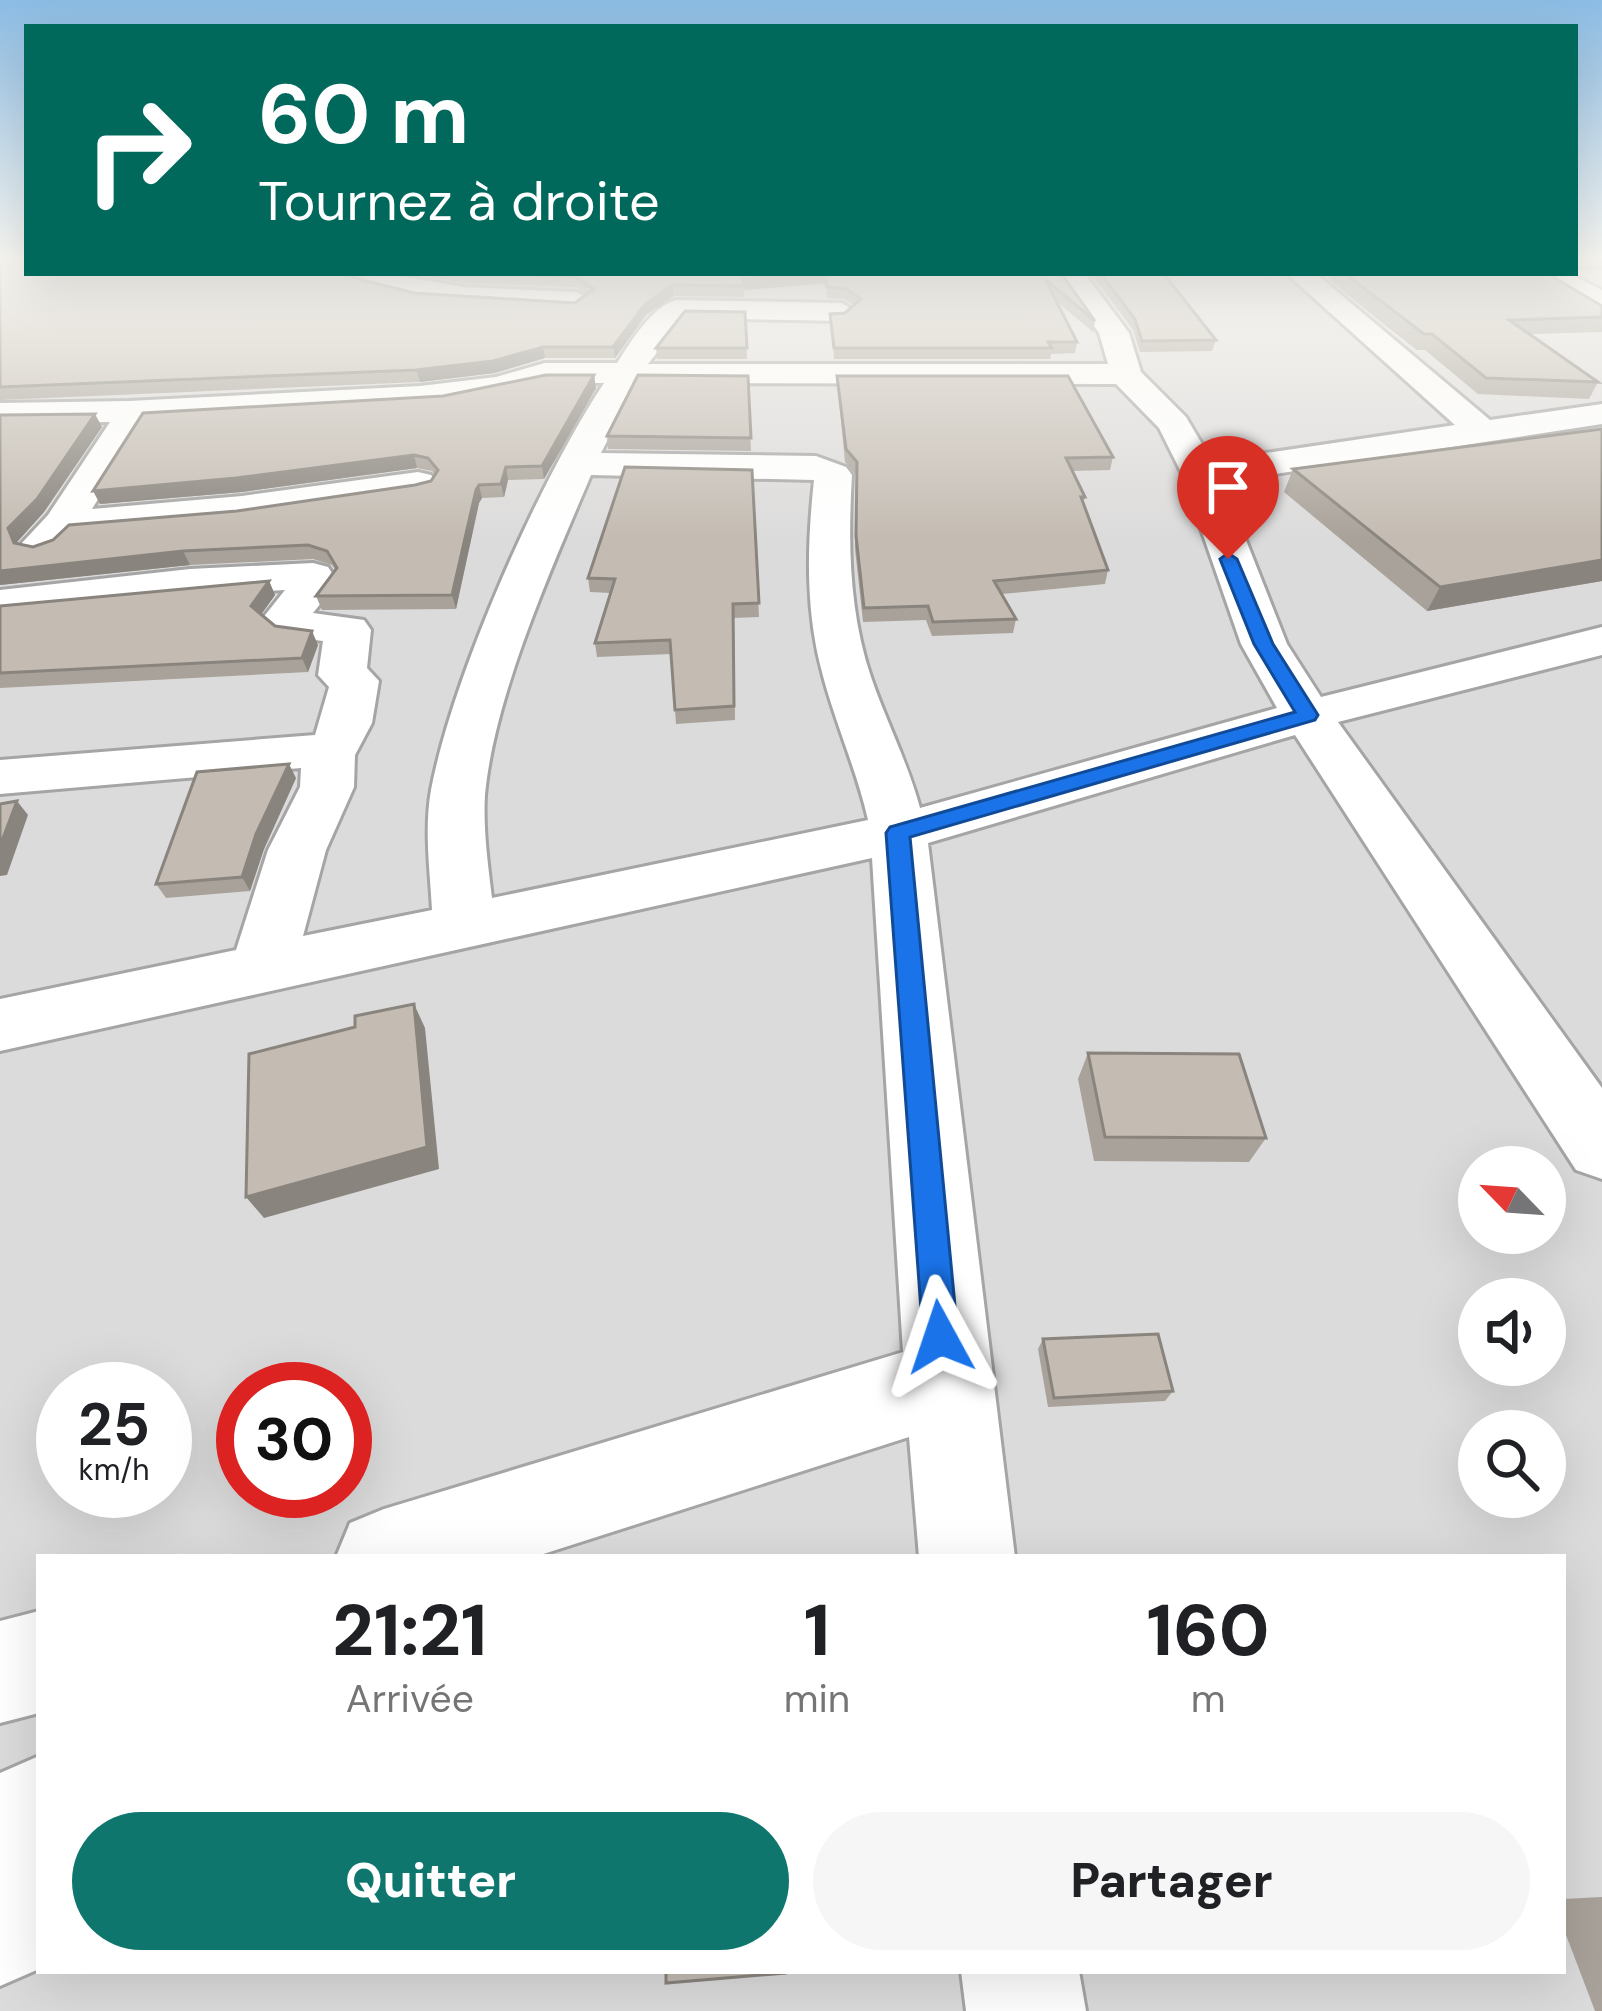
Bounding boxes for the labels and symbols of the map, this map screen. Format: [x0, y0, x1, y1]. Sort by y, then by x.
pin [1177, 436, 1279, 559]
north arrow [1458, 1146, 1566, 1254]
position arrow [877, 1274, 1003, 1400]
speed limit sign: 30 [216, 1362, 372, 1518]

